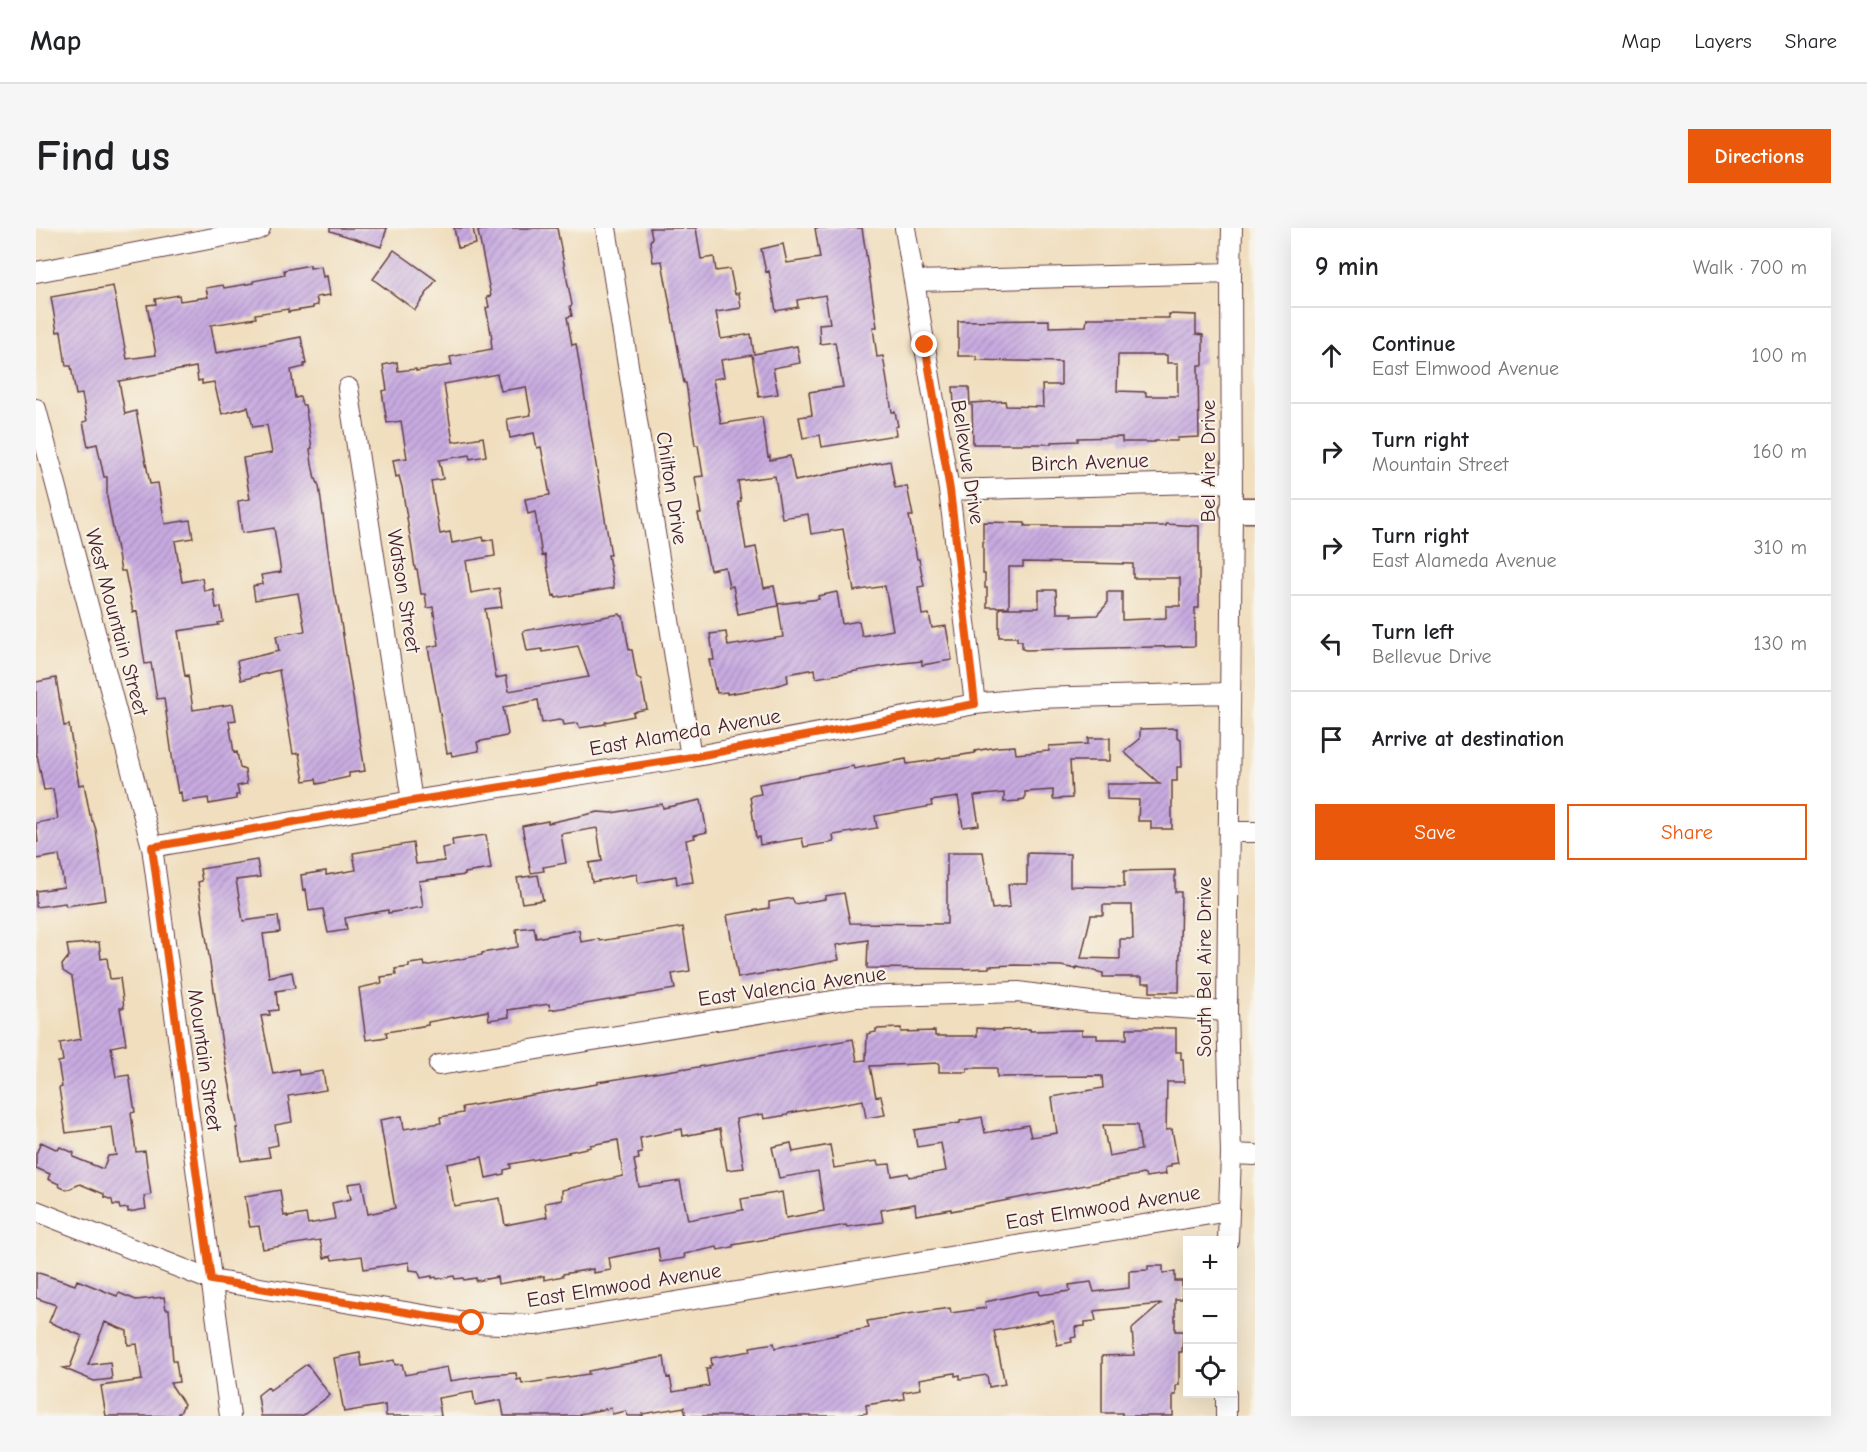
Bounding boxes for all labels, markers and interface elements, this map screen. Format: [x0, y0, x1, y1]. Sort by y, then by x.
text: Map [30, 25, 81, 57]
text: Map [1622, 29, 1661, 53]
text: Layers [1694, 29, 1752, 53]
text: Share [1785, 29, 1837, 53]
button: Directions [1688, 129, 1831, 183]
text: Find us [36, 132, 170, 181]
text: 9 min [1315, 252, 1379, 282]
text: Walk · 700 m [1693, 256, 1807, 279]
route end [911, 331, 937, 357]
text: Continue [1372, 331, 1455, 357]
icon: ahead [1315, 339, 1348, 372]
text: 100 m [1752, 344, 1807, 367]
text: East Elmwood Avenue [1372, 357, 1559, 380]
street label: Bellevue Drive [946, 398, 990, 526]
street label: Bel Aire Drive [1196, 400, 1220, 522]
text: Turn right [1372, 427, 1469, 453]
street label: Chilton Drive [651, 430, 693, 546]
icon: right [1315, 435, 1348, 468]
text: 160 m [1753, 440, 1807, 463]
street label: Birch Avenue [1031, 448, 1149, 476]
text: Mountain Street [1372, 453, 1508, 476]
text: Turn right [1372, 523, 1469, 549]
street label: West Mountain Street [81, 526, 154, 719]
street label: Watson Street [382, 528, 426, 655]
icon: right [1315, 531, 1348, 564]
text: 310 m [1754, 536, 1807, 559]
text: East Alameda Avenue [1372, 549, 1556, 572]
text: Turn left [1372, 619, 1454, 645]
icon: left [1315, 627, 1348, 660]
text: 130 m [1754, 632, 1807, 655]
text: Bellevue Drive [1372, 645, 1492, 668]
street label: East Alameda Avenue [588, 703, 782, 761]
icon: arrive [1315, 723, 1348, 756]
text: Arrive at destination [1372, 726, 1564, 752]
button: Save [1315, 804, 1555, 860]
button: Share [1567, 804, 1807, 860]
street label: South Bel Aire Drive [1192, 877, 1216, 1057]
street label: East Valencia Avenue [696, 961, 888, 1011]
street label: Mountain Street [183, 987, 227, 1134]
street label: East Elmwood Avenue [1004, 1180, 1202, 1234]
map controls [1183, 1236, 1237, 1398]
button: + [1183, 1236, 1237, 1290]
street label: East Elmwood Avenue [525, 1258, 723, 1312]
button: − [1183, 1290, 1237, 1344]
route start [458, 1309, 484, 1335]
button: locate [1183, 1344, 1237, 1398]

